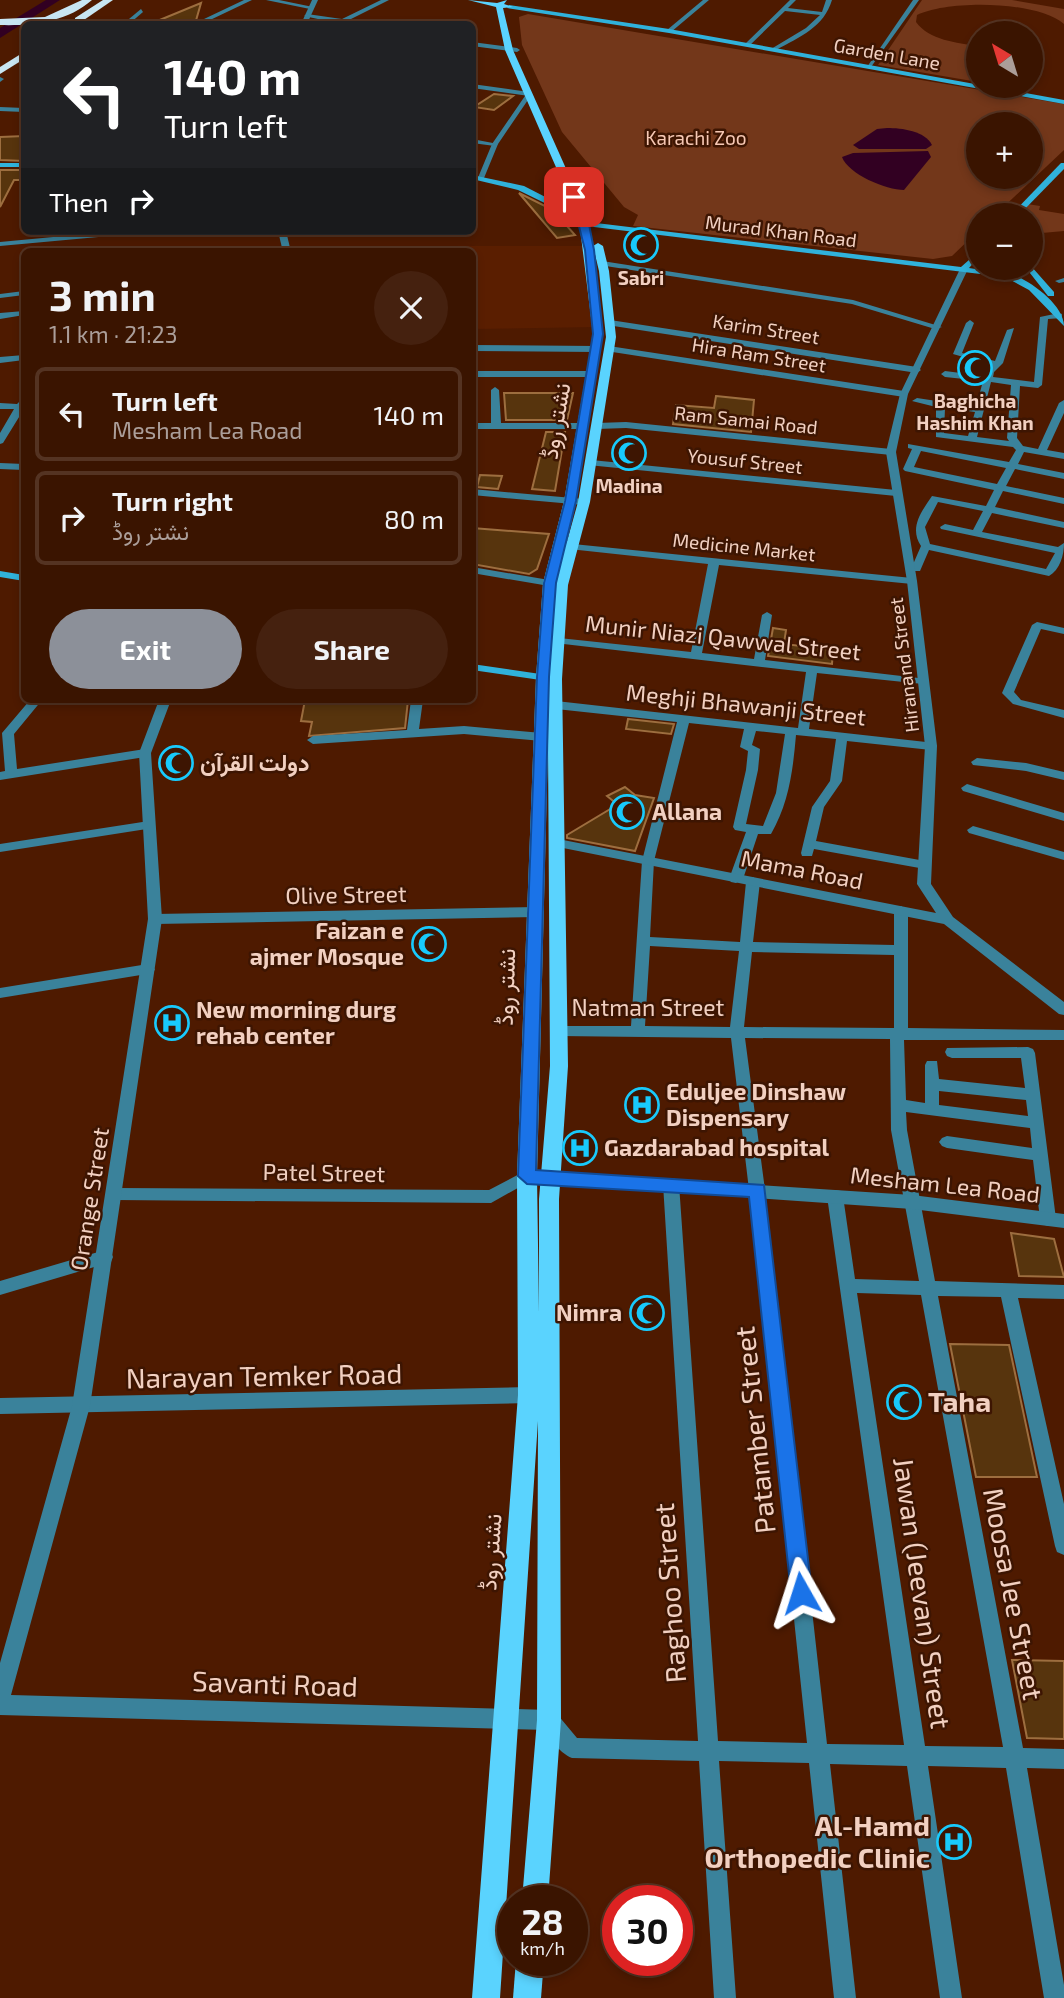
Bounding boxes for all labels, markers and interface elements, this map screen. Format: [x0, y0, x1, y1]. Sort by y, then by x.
north arrow [966, 21, 1043, 98]
map controls [966, 21, 1043, 280]
street label: Garden Lane [832, 33, 942, 74]
text: 140 m [164, 46, 301, 105]
icon: left [49, 49, 140, 140]
text: Turn left [164, 106, 288, 144]
button: + [966, 112, 1043, 189]
park label: Karachi Zoo [645, 126, 747, 149]
pin [544, 167, 604, 227]
icon: arrive [555, 178, 593, 216]
icon: right [122, 182, 160, 220]
text: Then [49, 186, 108, 217]
button: − [966, 203, 1043, 280]
street label: Murad Khan Road [704, 210, 858, 251]
mosque icon: Sabri [622, 226, 660, 264]
place label: Sabri [618, 266, 664, 289]
text: 3 min [49, 269, 156, 319]
button: close [374, 271, 448, 345]
street label: Karim Street [711, 309, 821, 348]
text: 1.1 km · 21:23 [49, 320, 177, 348]
street label: Hira Ram Street [690, 333, 828, 376]
mosque icon: Baghicha Hashim Khan [956, 349, 994, 387]
street label: نشتر روڈ [535, 380, 577, 462]
text: Turn left [112, 385, 218, 416]
place label: Baghicha Hashim Khan [916, 389, 1034, 434]
icon: left [53, 395, 91, 433]
text: 140 m [373, 399, 444, 430]
street label: Ram Samai Road [673, 401, 819, 438]
text: Mesham Lea Road [112, 416, 302, 444]
mosque icon: Madina [610, 434, 648, 472]
street label: Yousuf Street [686, 443, 804, 478]
place label: Madina [595, 474, 663, 497]
text: Turn right [112, 485, 233, 516]
icon: right [53, 499, 91, 537]
text: 80 m [384, 503, 444, 534]
text: نشتر روڈ [112, 517, 189, 545]
street label: Medicine Market [671, 528, 817, 565]
street label: Hiranand Street [884, 596, 923, 734]
button: Exit [49, 609, 242, 689]
button: Share [256, 609, 448, 689]
street label: Munir Niazi Qawwal Street [584, 609, 863, 665]
street label: Meghji Bhawanji Street [625, 677, 868, 731]
mosque icon: دولت القرآن [157, 744, 195, 782]
place label: دولت القرآن [200, 748, 309, 778]
mosque icon: Allana [608, 793, 646, 831]
place label: Allana [652, 797, 722, 825]
street label: Mama Road [739, 843, 866, 895]
street label: Olive Street [285, 879, 407, 909]
place label: Faizan e ajmer Mosque [250, 916, 404, 970]
mosque icon: Faizan e ajmer Mosque [410, 925, 448, 963]
street label: نشتر روڈ [490, 948, 522, 1026]
street label: Natman Street [572, 993, 725, 1021]
place label: New morning durg rehab center [196, 995, 397, 1049]
hospital icon: New morning durg rehab center [153, 1004, 191, 1042]
place label: Eduljee Dinshaw Dispensary [666, 1077, 847, 1131]
hospital icon: Eduljee Dinshaw Dispensary [623, 1086, 661, 1124]
street label: Orange Street [64, 1125, 114, 1273]
hospital icon: Gazdarabad hospital [561, 1129, 599, 1167]
place label: Gazdarabad hospital [604, 1133, 830, 1161]
street label: Patel Street [263, 1157, 386, 1187]
street label: Mesham Lea Road [849, 1160, 1041, 1208]
mosque icon: Nimra [628, 1294, 666, 1332]
place label: Nimra [556, 1298, 622, 1326]
street label: Patamber Street [726, 1325, 782, 1535]
street label: Narayan Temker Road [125, 1356, 403, 1394]
mosque icon: Taha [885, 1383, 923, 1421]
place label: Taha [928, 1384, 991, 1418]
street label: Jawan (Jeevan) Street [887, 1455, 959, 1731]
street label: Moosa Jee Street [977, 1485, 1051, 1703]
street label: Raghoo Street [646, 1502, 692, 1684]
street label: نشتر روڈ [473, 1513, 509, 1591]
position arrow [764, 1556, 838, 1630]
street label: Savanti Road [192, 1663, 358, 1703]
place label: Al-Hamd Orthopedic Clinic [704, 1808, 930, 1874]
hospital icon: Al-Hamd Orthopedic Clinic [935, 1823, 973, 1861]
speed limit sign: 30 [602, 1885, 693, 1976]
text: 28 [521, 1900, 564, 1942]
text: km/h [520, 1937, 565, 1959]

